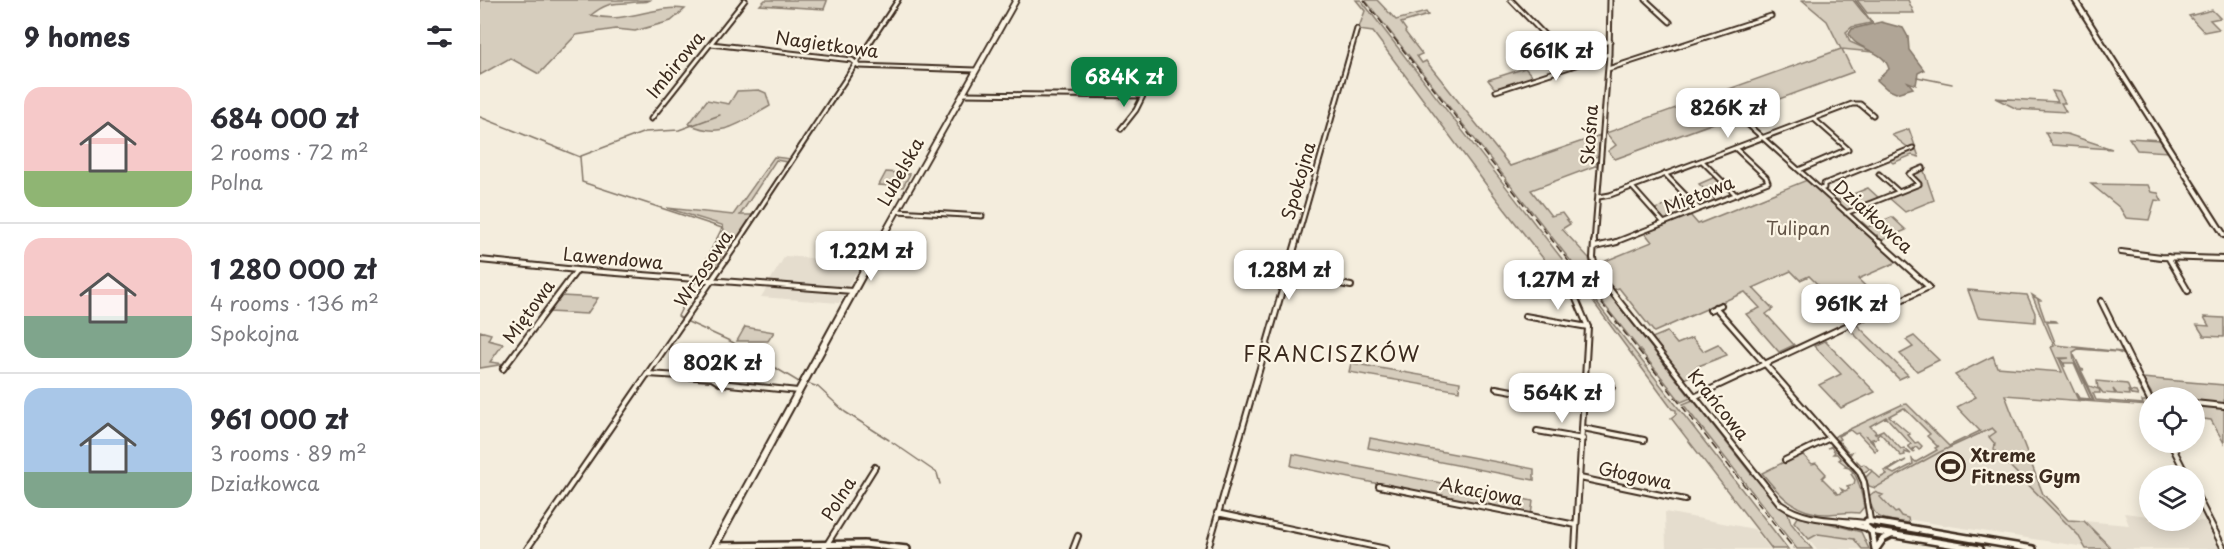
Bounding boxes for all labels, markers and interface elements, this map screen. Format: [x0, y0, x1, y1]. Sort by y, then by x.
text: 9 homes [24, 17, 130, 56]
icon: filters [423, 20, 456, 53]
street label: Nagietkowa [774, 23, 881, 64]
street label: Imbirowa [639, 24, 711, 103]
pin: 661K zł [1501, 31, 1611, 82]
text: 661K zł [1520, 35, 1592, 65]
pin: 684K zł [1069, 57, 1179, 108]
text: 684K zł [1085, 61, 1163, 91]
pin: 826K zł [1673, 88, 1783, 139]
text: 826K zł [1690, 92, 1766, 122]
text: 684 000 zł [210, 98, 358, 137]
street label: Skośna [1573, 103, 1604, 166]
icon: home [72, 111, 144, 183]
street label: Lubelska [870, 131, 930, 210]
text: 2 rooms · 72 m² [210, 137, 369, 167]
street label: Spokojna [1274, 138, 1322, 223]
text: Polna [210, 167, 263, 197]
street label: Miętowa [1659, 167, 1738, 219]
street label: Działkowca [1828, 173, 1920, 259]
park label: Tulipan [1766, 214, 1830, 241]
street label: Wrzosowa [667, 223, 739, 312]
pin: 1.22M zł [809, 231, 933, 282]
text: 1.22M zł [830, 235, 912, 265]
street label: Lawendowa [562, 240, 665, 275]
text: 1 280 000 zł [210, 249, 376, 288]
pin: 1.28M zł [1227, 250, 1351, 301]
text: 1.28M zł [1248, 254, 1330, 284]
pin: 1.27M zł [1496, 260, 1620, 311]
icon: home [72, 262, 144, 334]
text: 1.27M zł [1518, 264, 1598, 294]
street label: Miętowa [495, 273, 561, 349]
pin: 961K zł [1796, 284, 1906, 335]
text: 4 rooms · 136 m² [210, 288, 379, 318]
text: 961K zł [1815, 288, 1887, 318]
text: Spokojna [210, 318, 299, 348]
district label: FRANCISZKÓW [1243, 337, 1421, 369]
pin: 802K zł [667, 343, 777, 394]
text: 802K zł [683, 347, 761, 377]
street label: Krańcowa [1682, 363, 1757, 446]
pin: 564K zł [1507, 373, 1617, 424]
text: 564K zł [1523, 377, 1601, 407]
map controls [2139, 387, 2205, 531]
button: locate [2139, 387, 2205, 453]
text: 961 000 zł [210, 399, 347, 438]
icon: home [72, 412, 144, 484]
text: 3 rooms · 89 m² [210, 438, 367, 468]
place label: Xtreme Fitness Gym [1971, 441, 2081, 489]
sports icon: Xtreme Fitness Gym [1934, 450, 1966, 482]
street label: Głogowa [1596, 454, 1675, 496]
button: layers [2139, 465, 2205, 531]
text: Działkowca [210, 468, 319, 498]
street label: Akacjowa [1437, 469, 1526, 512]
street label: Polna [814, 470, 862, 525]

